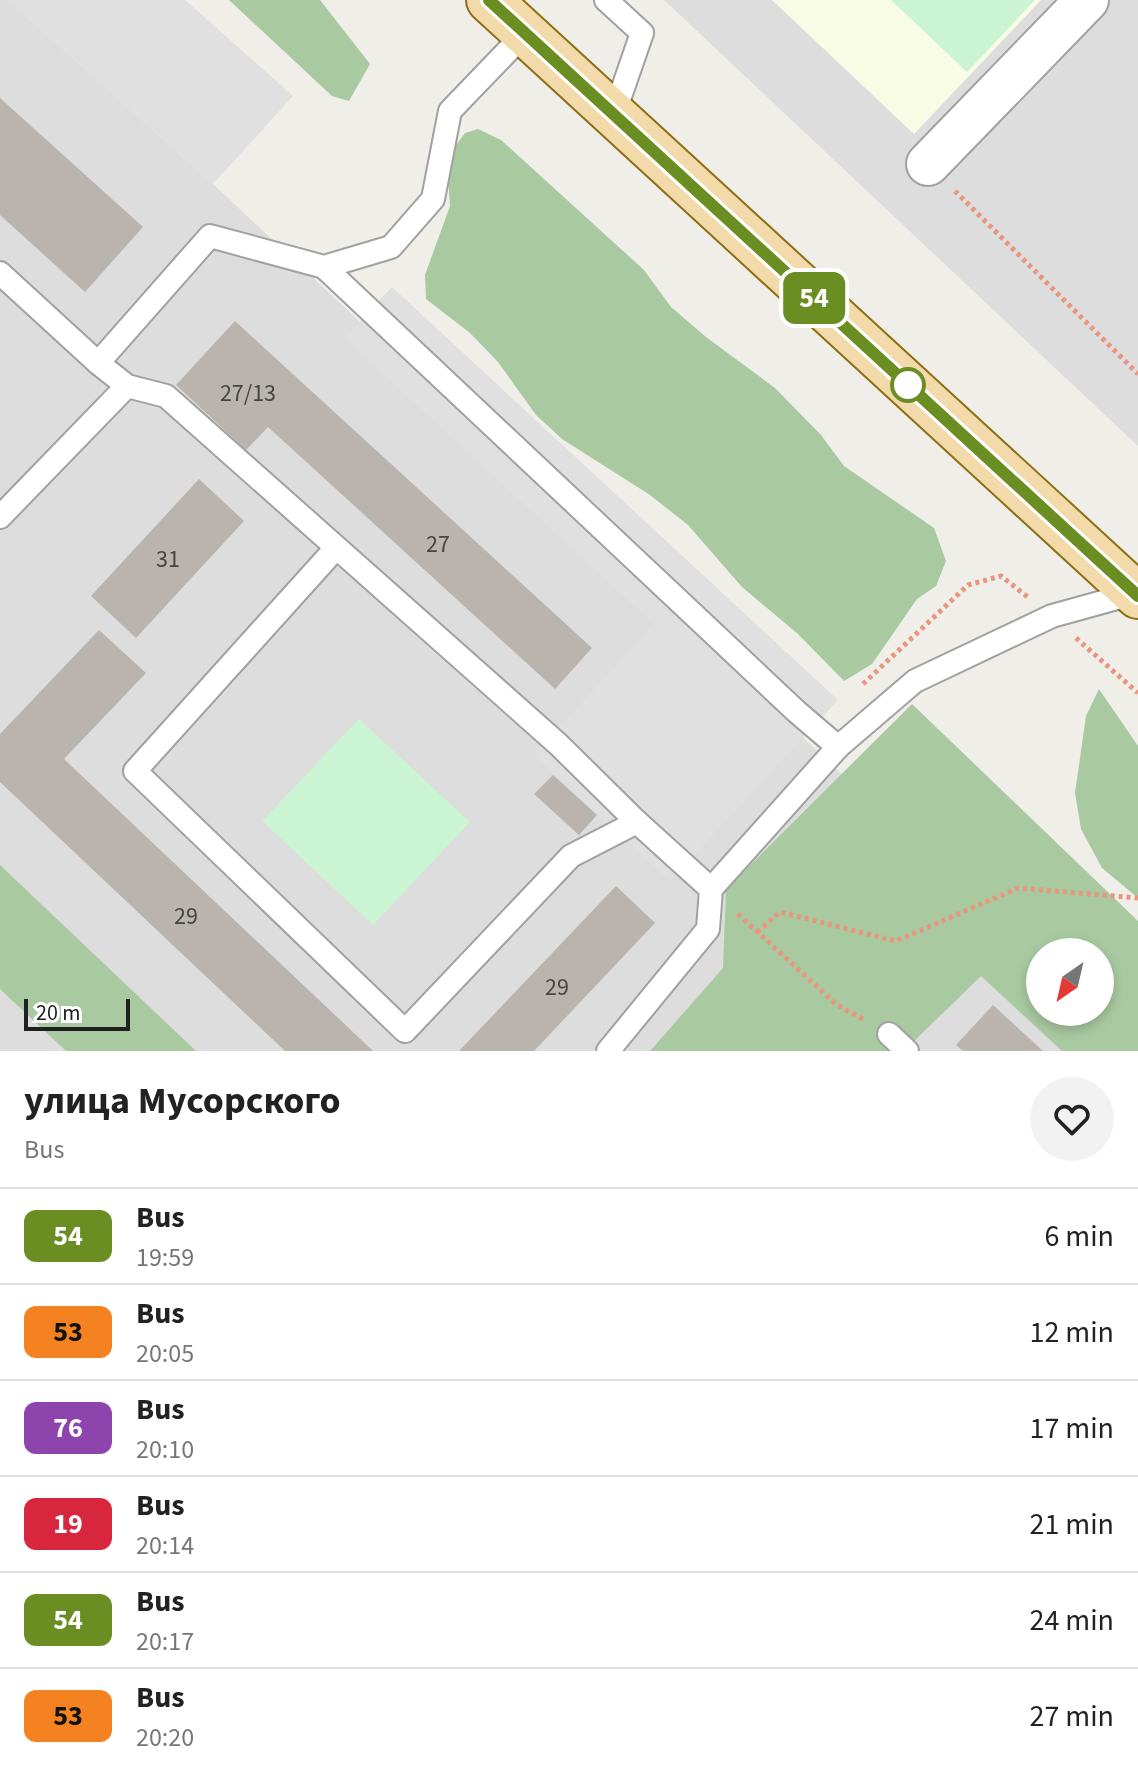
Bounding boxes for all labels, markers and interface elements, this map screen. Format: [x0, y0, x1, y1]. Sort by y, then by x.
line badge: 54 [778, 272, 850, 324]
text: 54 [799, 278, 829, 318]
unlabelled marker [891, 368, 925, 402]
house number: 27/13 [220, 376, 276, 411]
house number: 27 [426, 527, 450, 562]
house number: 31 [156, 542, 180, 577]
house number: 29 [174, 899, 198, 934]
north arrow [1026, 938, 1114, 1026]
map controls [1026, 938, 1114, 1026]
house number: 29 [545, 970, 569, 1005]
scale bar [24, 995, 130, 1031]
text: 20 m [36, 997, 81, 1029]
text: улица Мусорского [24, 1074, 341, 1128]
button: heart [1030, 1077, 1114, 1161]
text: Bus [24, 1131, 64, 1168]
text: Bus [136, 1196, 184, 1239]
text: 6 min [1044, 1215, 1114, 1258]
text: 54 [53, 1216, 83, 1256]
text: 19:59 [136, 1239, 194, 1276]
text: Bus [136, 1292, 184, 1335]
text: 12 min [1030, 1311, 1114, 1354]
text: 53 [53, 1312, 83, 1352]
text: 20:05 [136, 1335, 194, 1372]
text: Bus [136, 1388, 184, 1431]
text: 17 min [1030, 1407, 1114, 1450]
text: 76 [53, 1408, 83, 1448]
text: 20:10 [136, 1431, 194, 1468]
text: Bus [136, 1484, 184, 1527]
text: 21 min [1030, 1503, 1114, 1546]
text: 19 [53, 1504, 83, 1544]
text: 20:14 [136, 1527, 194, 1564]
text: Bus [136, 1580, 184, 1623]
text: 24 min [1030, 1599, 1114, 1642]
text: 54 [53, 1600, 83, 1640]
text: 20:17 [136, 1623, 194, 1660]
text: Bus [136, 1676, 184, 1719]
text: 27 min [1030, 1695, 1114, 1738]
text: 53 [53, 1696, 83, 1736]
text: 20:20 [136, 1719, 194, 1756]

